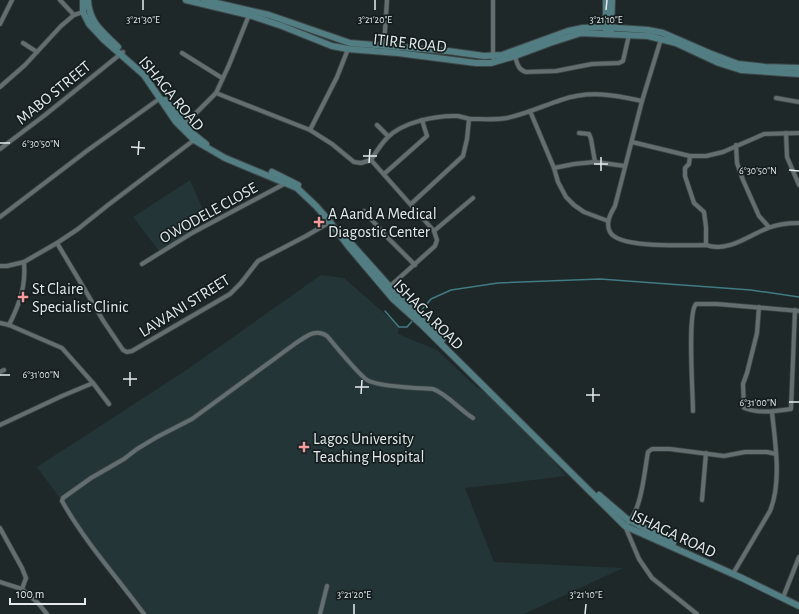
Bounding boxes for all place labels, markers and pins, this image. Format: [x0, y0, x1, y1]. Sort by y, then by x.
place label: A Aand A Medical Diagostic Center [328, 206, 437, 240]
marker: A Aand A Medical Diagostic Center [313, 216, 325, 228]
place label: St Claire Specialist Clinic [32, 281, 128, 315]
marker: St Claire Specialist Clinic [17, 291, 29, 303]
place label: Lagos University Teaching Hospital [313, 431, 424, 465]
marker: Lagos University Teaching Hospital [298, 441, 310, 453]

